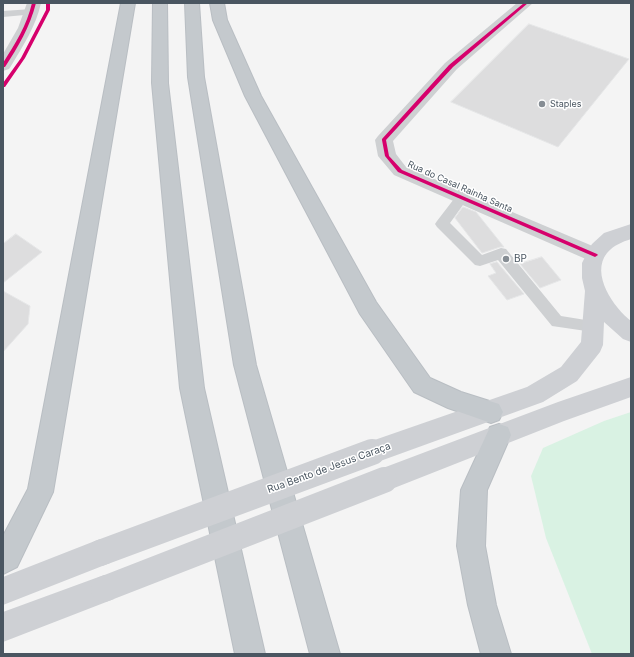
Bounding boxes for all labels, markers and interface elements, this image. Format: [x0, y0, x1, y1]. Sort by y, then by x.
marker: Staples [537, 99, 547, 109]
place label: Staples [550, 99, 582, 109]
street label: Rua do Casal Rainha Santa [406, 159, 514, 215]
place label: BP [514, 253, 527, 265]
marker: BP [501, 254, 511, 264]
street label: Rua Bento de Jesus Caraça [266, 440, 392, 496]

